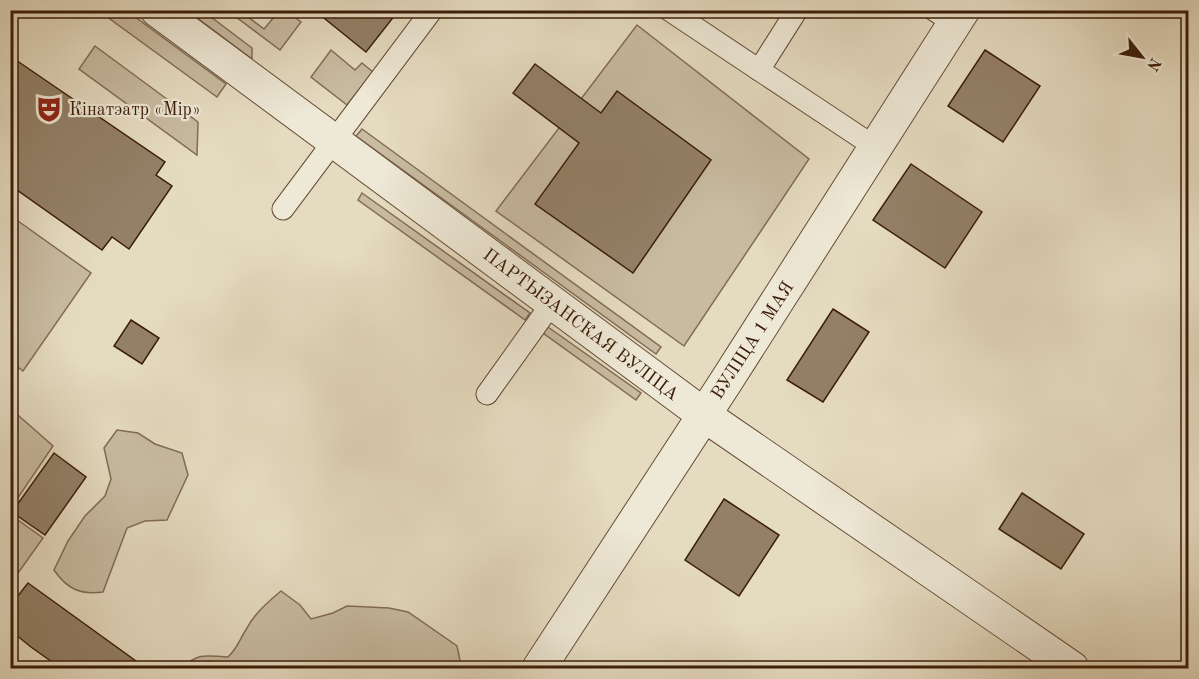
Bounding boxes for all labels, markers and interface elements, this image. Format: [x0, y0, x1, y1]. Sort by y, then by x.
north arrow [1112, 27, 1172, 87]
text: N [1143, 54, 1163, 74]
theatre icon: Кінатэатр «Мір» [34, 94, 64, 124]
place label: Кінатэатр «Мір» [69, 101, 201, 119]
street label: ПАРТЫЗАНСКАЯ ВУЛІЦА [479, 245, 682, 404]
street label: ВУЛІЦА 1 МАЯ [708, 279, 797, 403]

